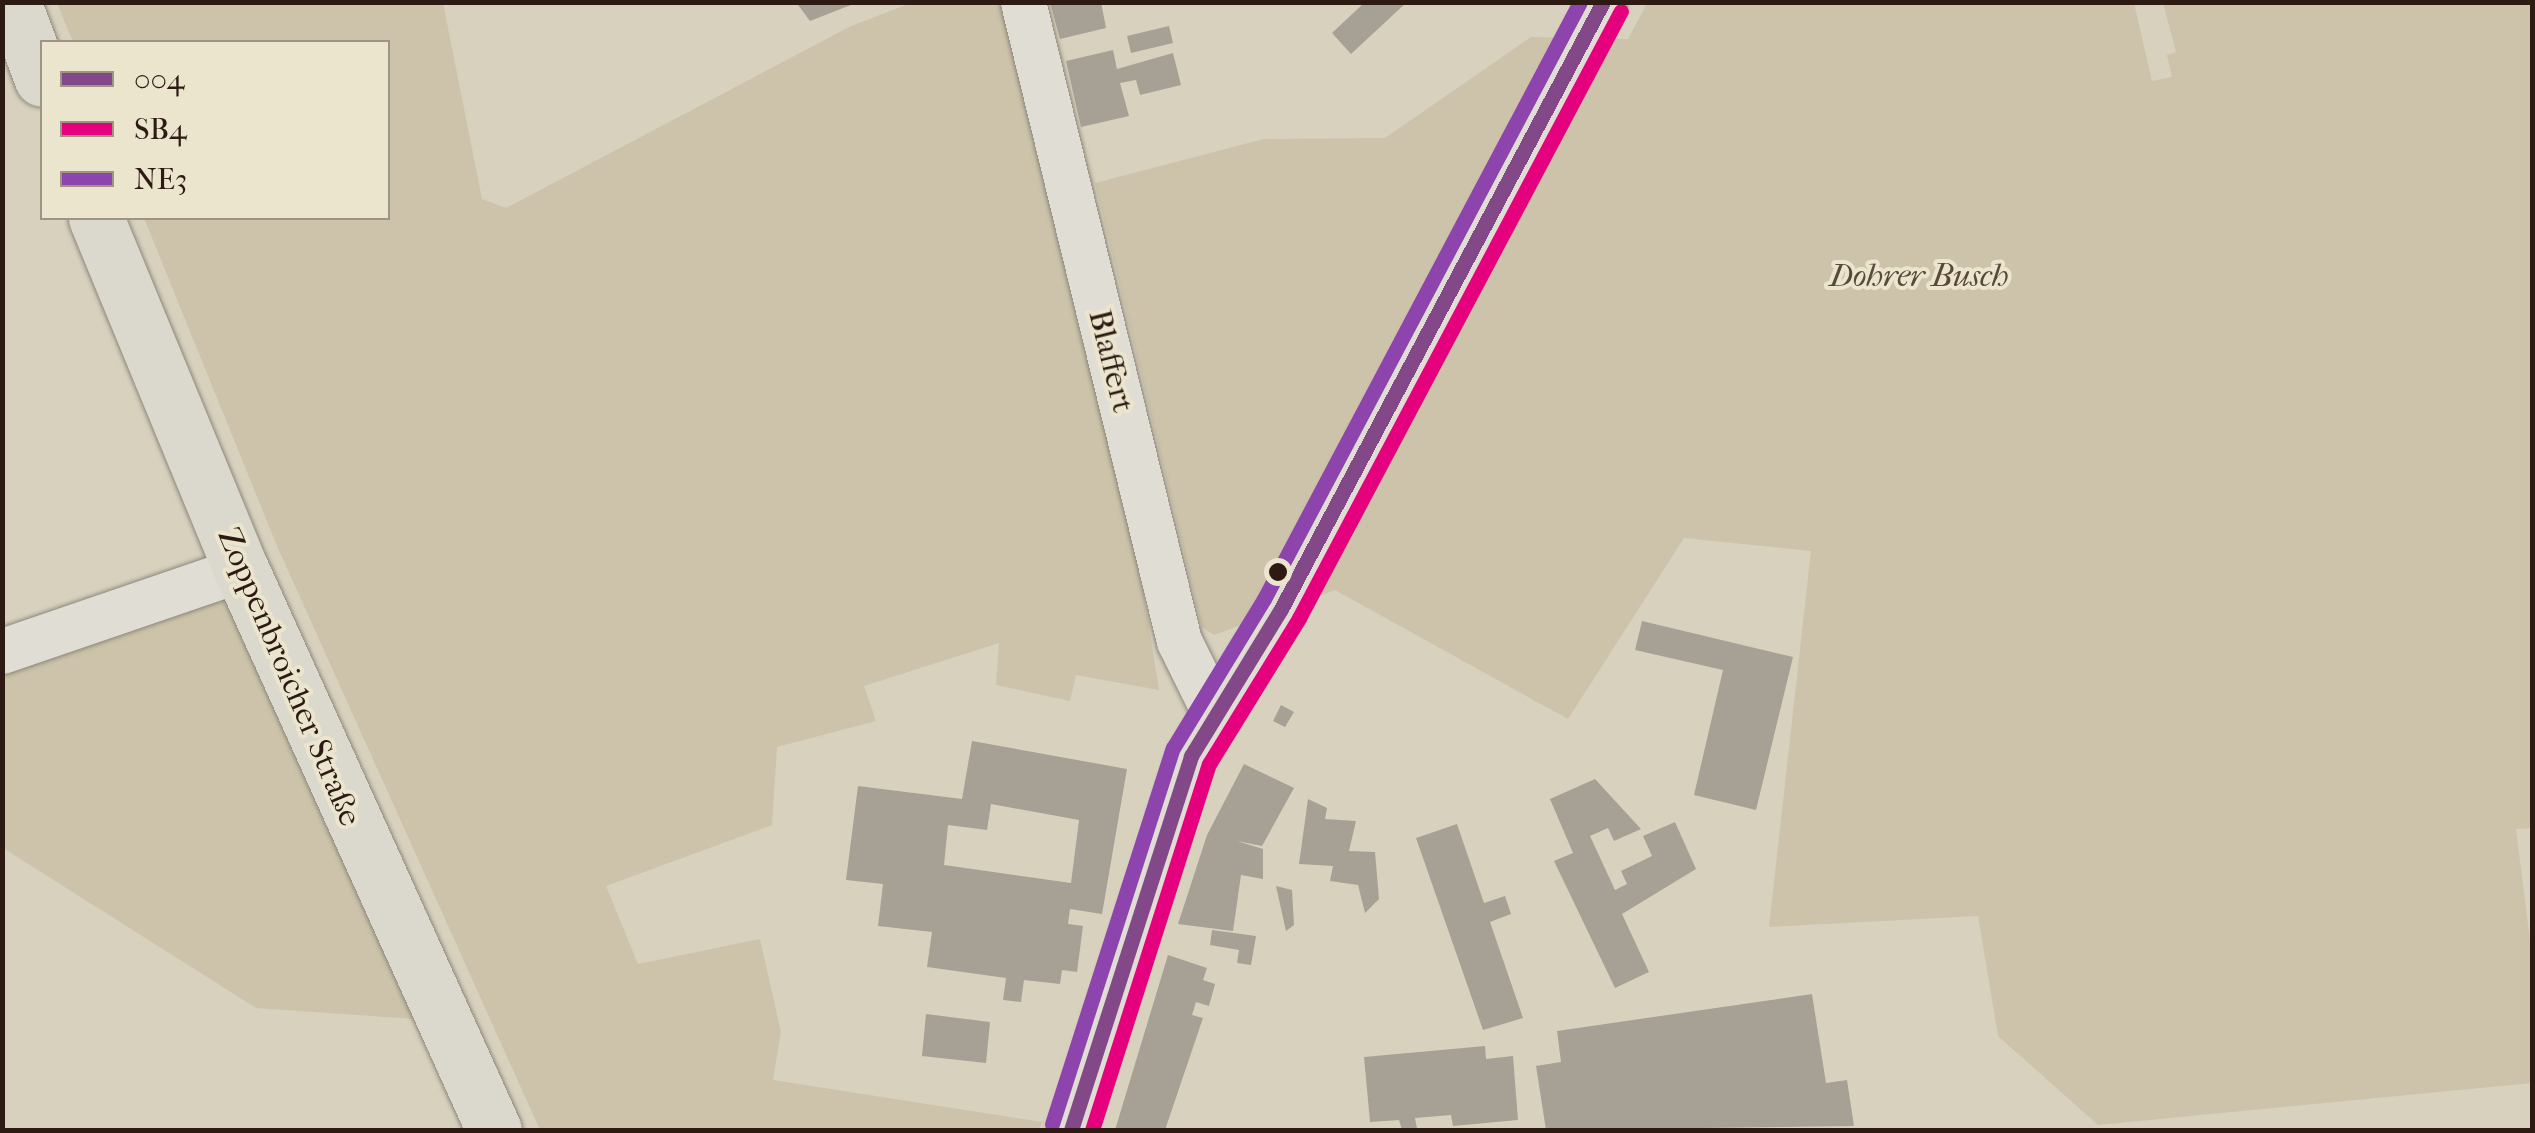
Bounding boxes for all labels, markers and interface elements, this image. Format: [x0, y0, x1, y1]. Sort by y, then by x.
legend [40, 40, 390, 220]
text: 004 [134, 62, 185, 97]
text: SB4 [134, 112, 187, 147]
text: NE3 [134, 162, 187, 197]
park label: Dohrer Busch [1829, 257, 2009, 295]
street label: Blaffert [1080, 306, 1142, 416]
street label: Zoppenbroicher Straße [209, 522, 369, 832]
unlabelled marker [1268, 562, 1288, 582]

